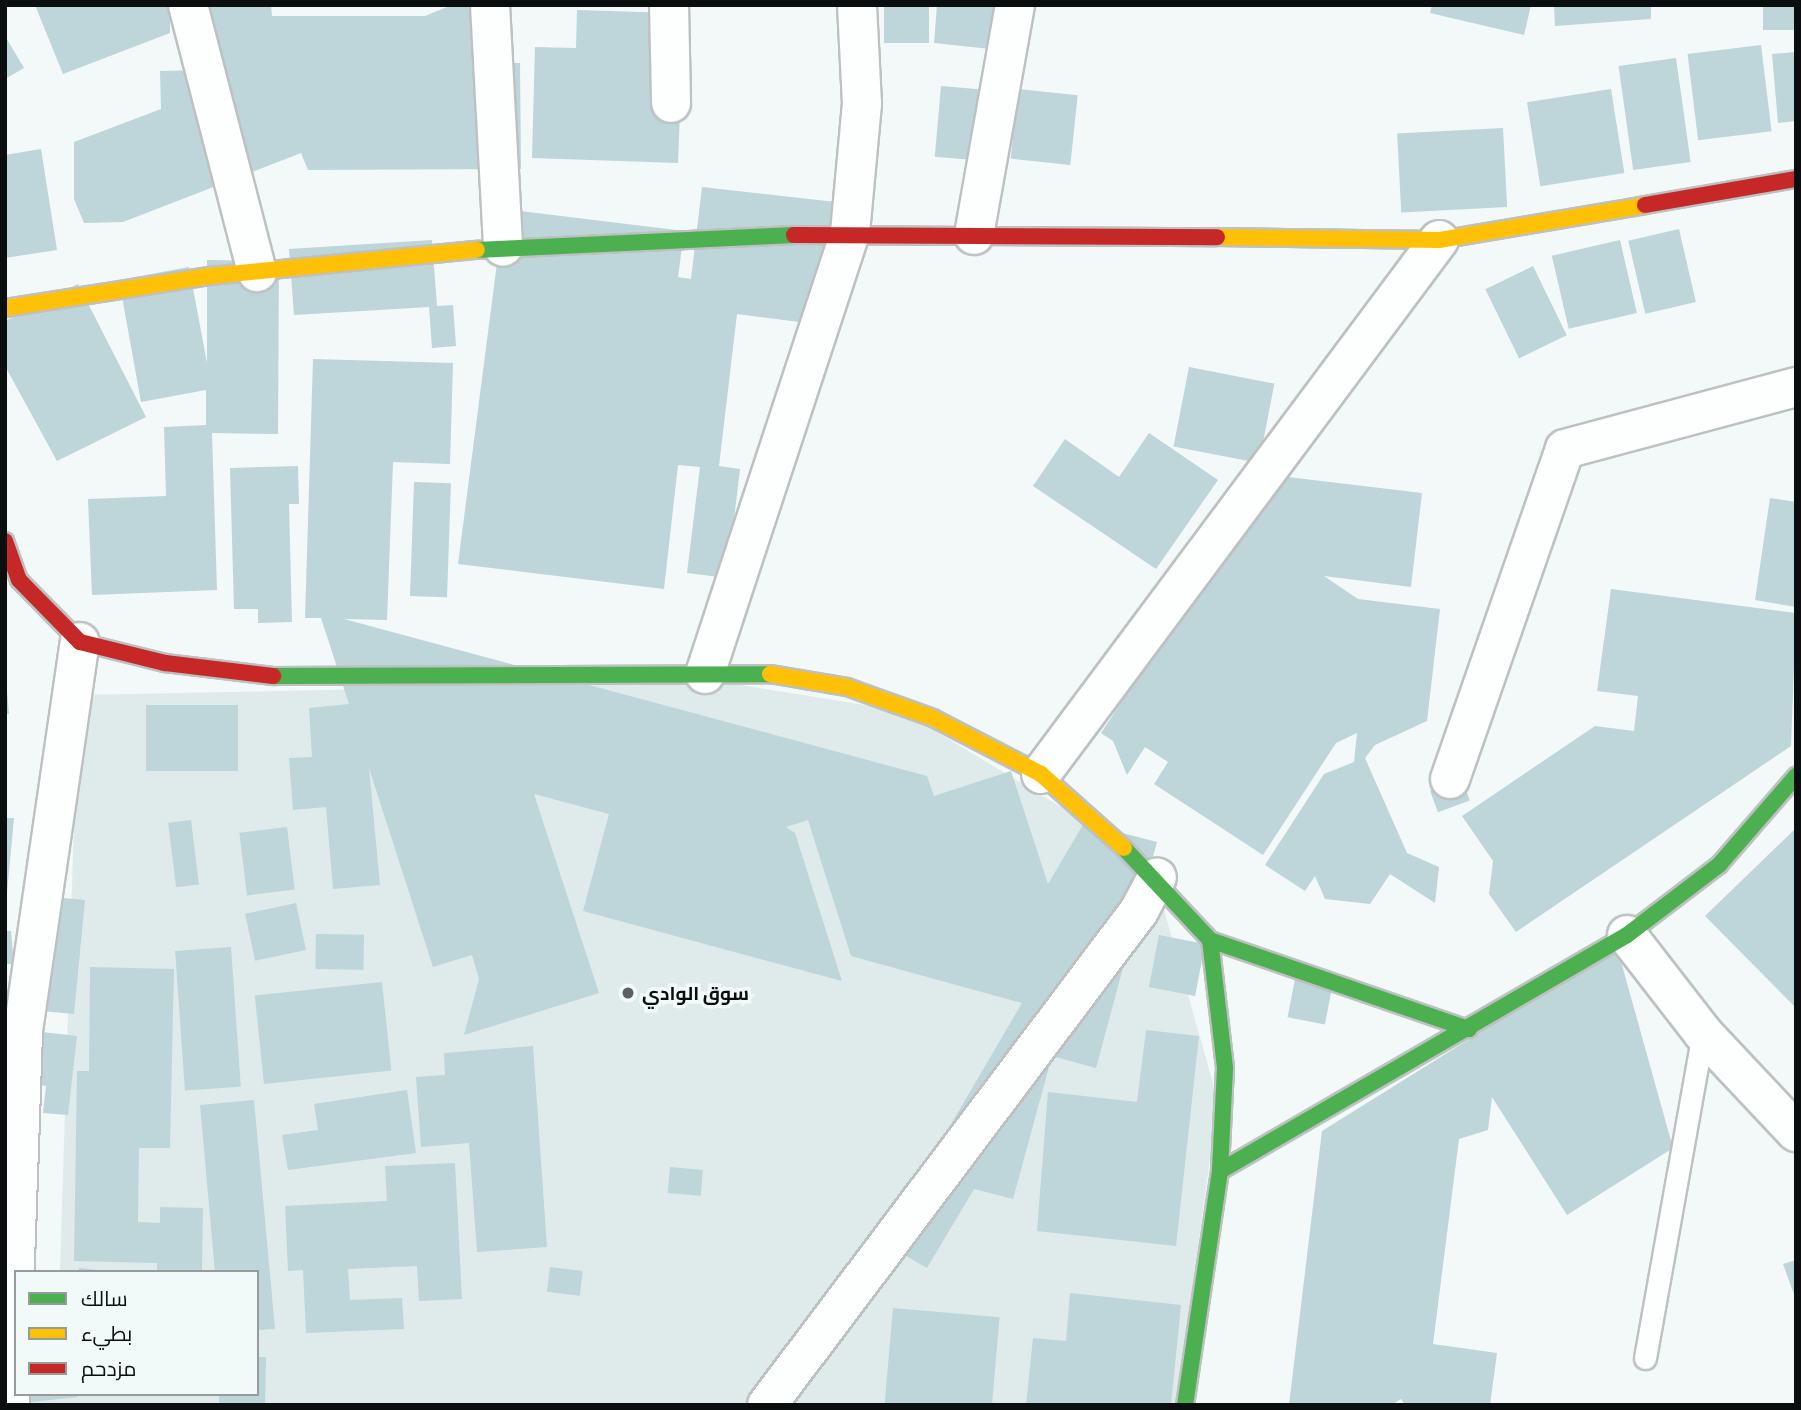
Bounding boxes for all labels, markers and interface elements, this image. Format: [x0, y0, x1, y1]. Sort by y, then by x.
place label: سوق الوادي [642, 982, 749, 1004]
marker: سوق الوادي [620, 985, 636, 1001]
legend [14, 1270, 259, 1396]
text: سالك [81, 1285, 128, 1310]
text: بطيء [81, 1320, 132, 1345]
text: مزدحم [81, 1355, 136, 1380]

